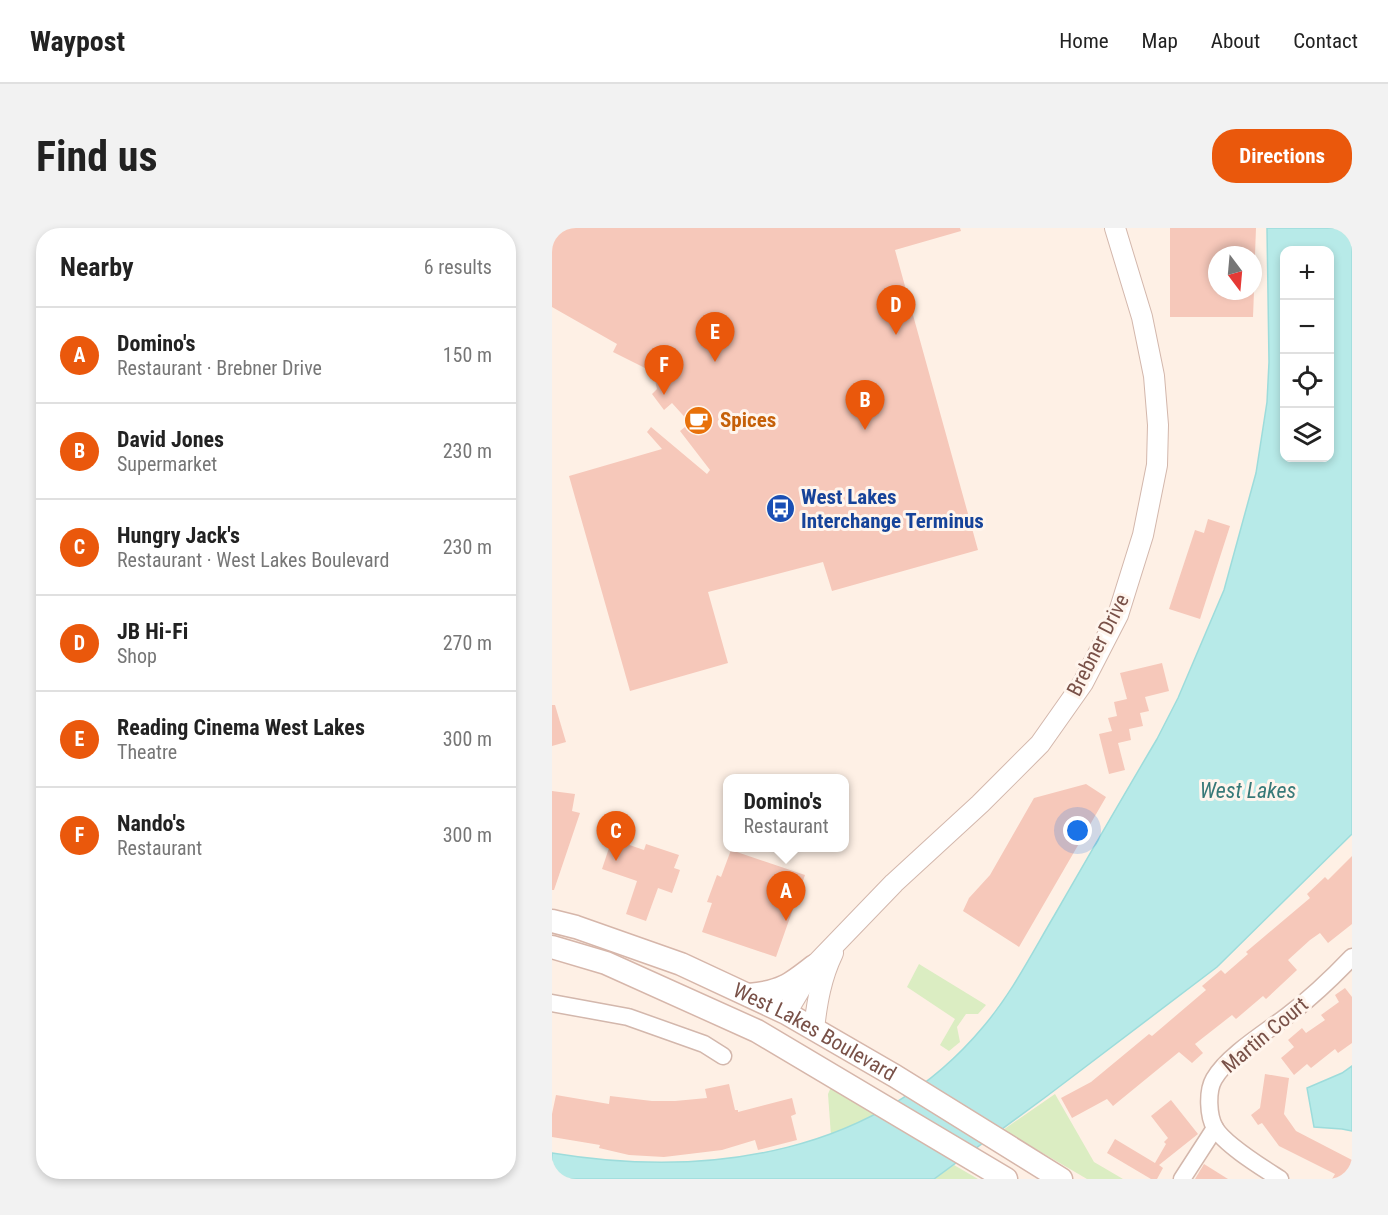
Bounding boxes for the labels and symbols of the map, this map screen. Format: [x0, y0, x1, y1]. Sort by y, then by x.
north arrow [1208, 246, 1262, 300]
pin: D [876, 285, 916, 335]
pin: E [696, 312, 734, 362]
pin: F [644, 346, 684, 395]
pin: B [846, 380, 884, 430]
cafe icon: Spices [683, 404, 715, 436]
place label: Spices [720, 408, 776, 432]
place label: West Lakes Interchange Terminus [801, 485, 984, 533]
bus stop icon: West Lakes Interchange Terminus [764, 493, 796, 525]
street label: Brebner Drive [1062, 590, 1134, 700]
water label: West Lakes [1200, 778, 1296, 803]
pin: C [596, 812, 636, 861]
your location [1063, 816, 1092, 845]
pin: A [766, 872, 806, 921]
street label: West Lakes Boulevard [729, 978, 900, 1086]
street label: Martin Court [1217, 992, 1313, 1078]

